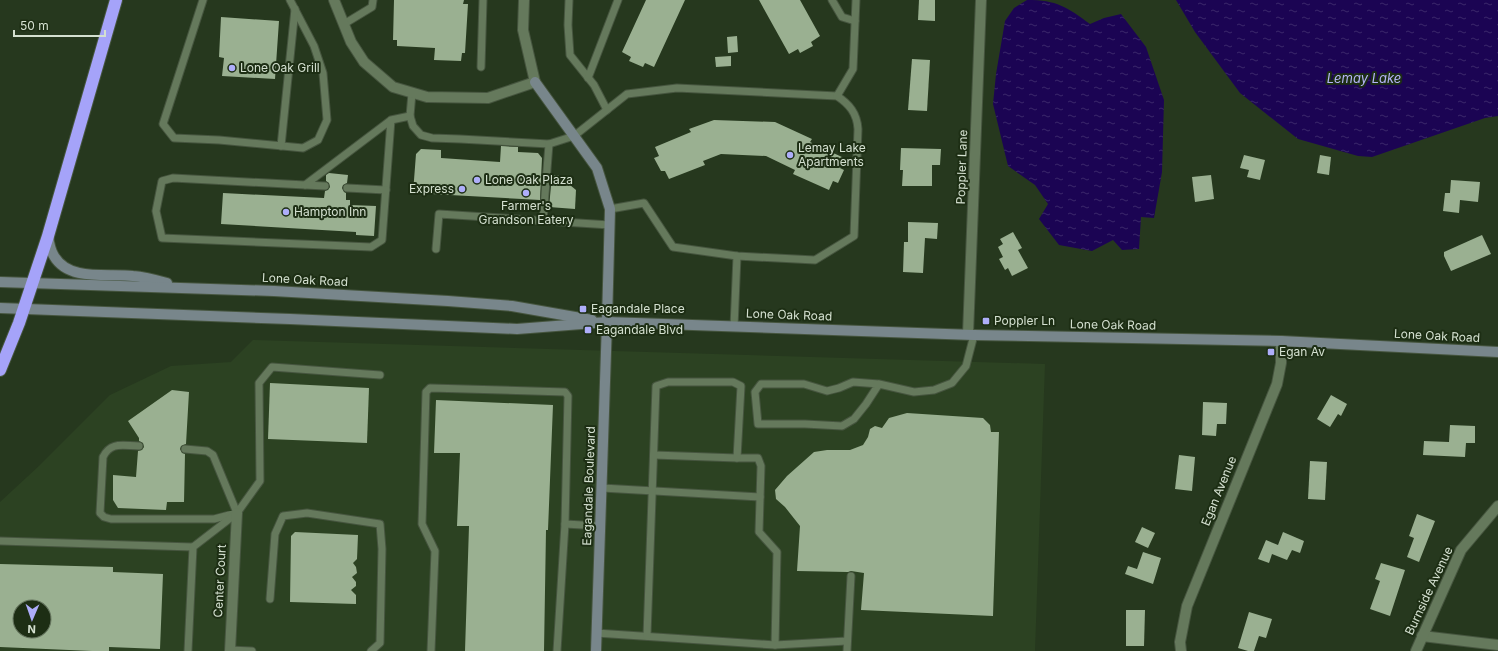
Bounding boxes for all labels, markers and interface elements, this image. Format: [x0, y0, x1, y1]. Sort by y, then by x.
scale bar [14, 12, 105, 38]
text: 50 m [20, 18, 49, 33]
place label: Lone Oak Grill [240, 60, 320, 75]
marker: Lone Oak Grill [227, 63, 237, 73]
water label: Lemay Lake [1327, 70, 1401, 86]
street label: Poppler Lane [953, 129, 970, 205]
place label: Lemay Lake Apartments [798, 140, 866, 169]
marker: Lemay Lake Apartments [785, 150, 795, 160]
place label: Lone Oak Plaza [485, 172, 573, 187]
marker: Lone Oak Plaza [472, 175, 482, 185]
place label: Express [409, 181, 454, 196]
marker: Express [457, 184, 467, 194]
marker: Farmer's Grandson Eatery [521, 188, 531, 198]
place label: Farmer's Grandson Eatery [479, 198, 574, 227]
place label: Hampton Inn [294, 204, 366, 219]
marker: Hampton Inn [281, 207, 291, 217]
street label: Lone Oak Road [262, 270, 348, 289]
place label: Eagandale Place [591, 301, 685, 316]
marker: Eagandale Place [578, 304, 588, 314]
street label: Lone Oak Road [746, 305, 832, 324]
place label: Poppler Ln [994, 313, 1055, 328]
marker: Poppler Ln [981, 316, 991, 326]
street label: Lone Oak Road [1070, 316, 1156, 333]
place label: Eagandale Blvd [596, 322, 683, 337]
marker: Eagandale Blvd [583, 325, 593, 335]
street label: Lone Oak Road [1394, 326, 1480, 345]
place label: Egan Av [1279, 344, 1325, 359]
marker: Egan Av [1266, 347, 1276, 357]
street label: Eagandale Boulevard [579, 426, 598, 546]
street label: Egan Avenue [1198, 454, 1239, 528]
street label: Center Court [210, 544, 229, 618]
street label: Burnside Avenue [1401, 544, 1456, 637]
north arrow [12, 599, 52, 639]
text: N [27, 622, 36, 636]

